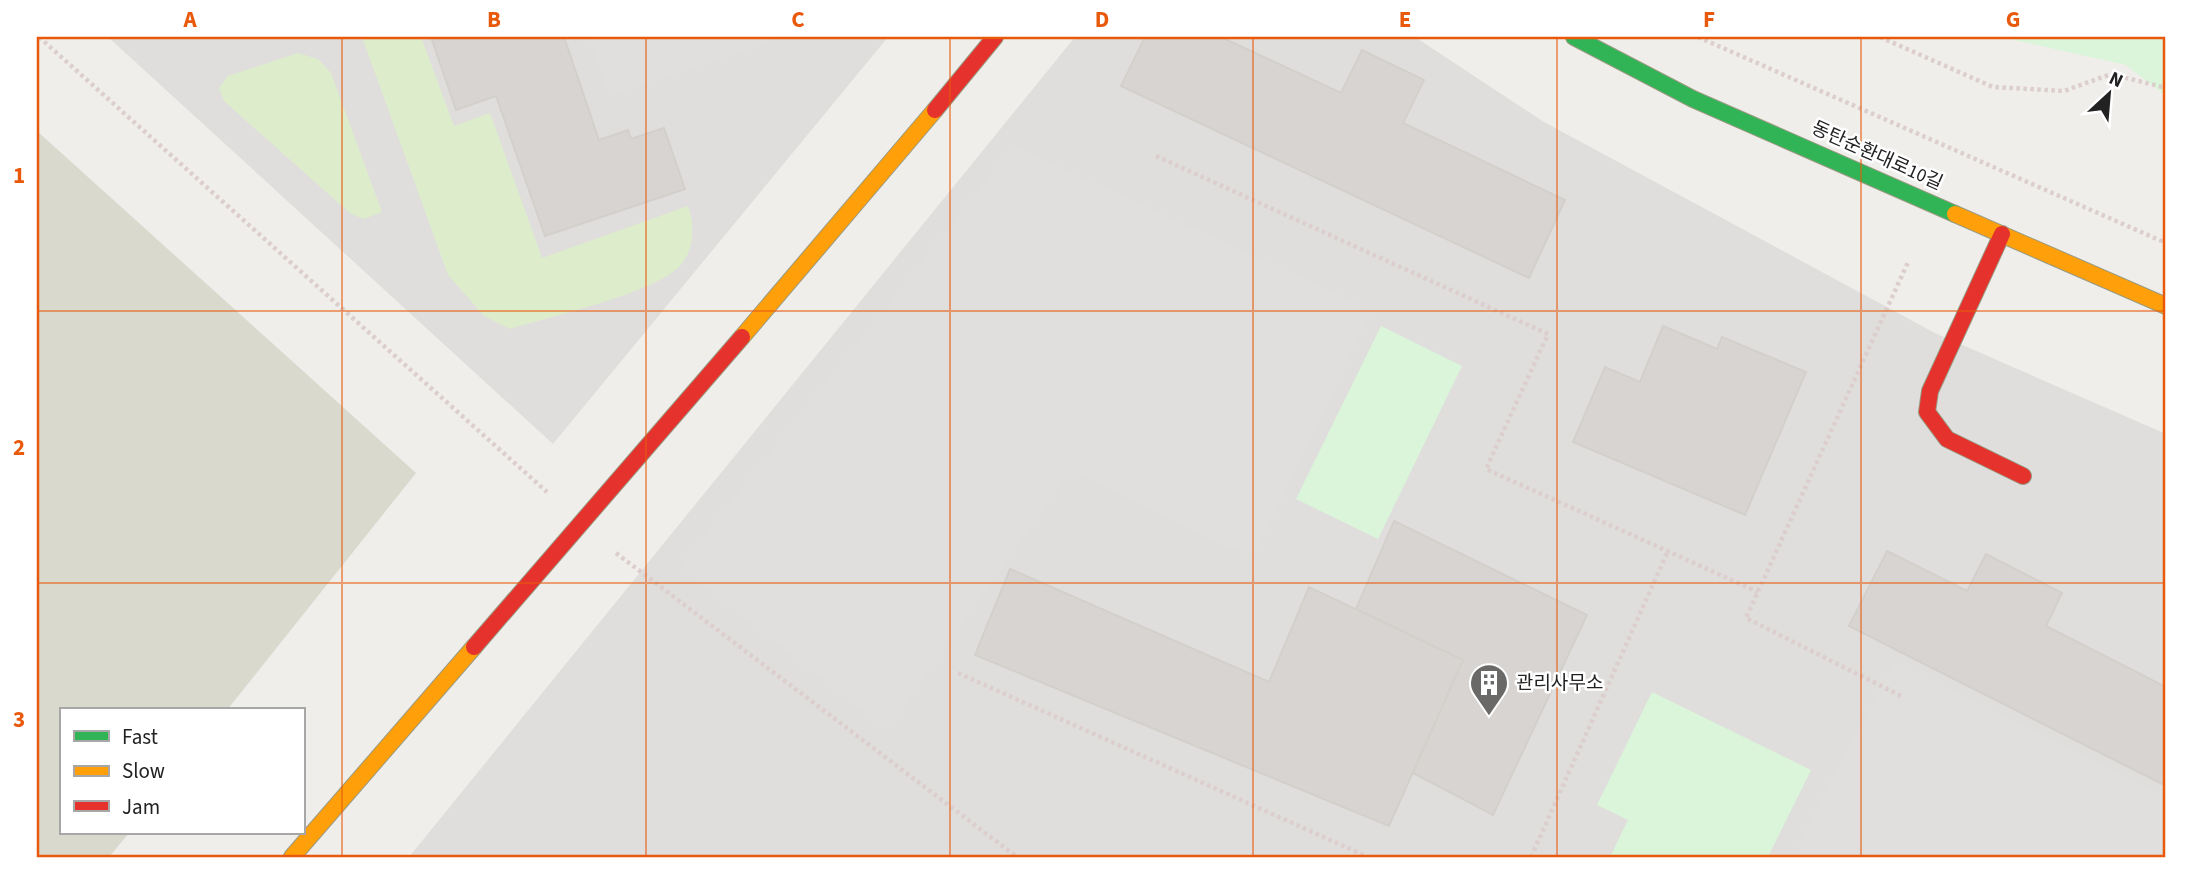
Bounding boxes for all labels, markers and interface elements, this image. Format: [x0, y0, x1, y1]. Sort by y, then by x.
text: A [182, 3, 197, 36]
text: B [487, 3, 501, 36]
text: C [791, 3, 805, 36]
text: D [1095, 3, 1109, 36]
text: E [1399, 3, 1411, 36]
text: F [1703, 3, 1715, 36]
text: G [2006, 3, 2020, 36]
north arrow [2074, 60, 2144, 130]
text: N [2104, 65, 2127, 95]
street label: 동탄순환대로10길 [1807, 115, 1947, 197]
text: 1 [13, 159, 25, 192]
text: 2 [13, 431, 25, 464]
building icon: 관리사무소 [1468, 662, 1510, 717]
place label: 관리사무소 [1516, 670, 1603, 697]
text: 3 [13, 703, 25, 736]
legend [60, 708, 304, 834]
text: Fast [122, 722, 158, 752]
text: Slow [122, 756, 165, 786]
text: Jam [122, 792, 160, 822]

